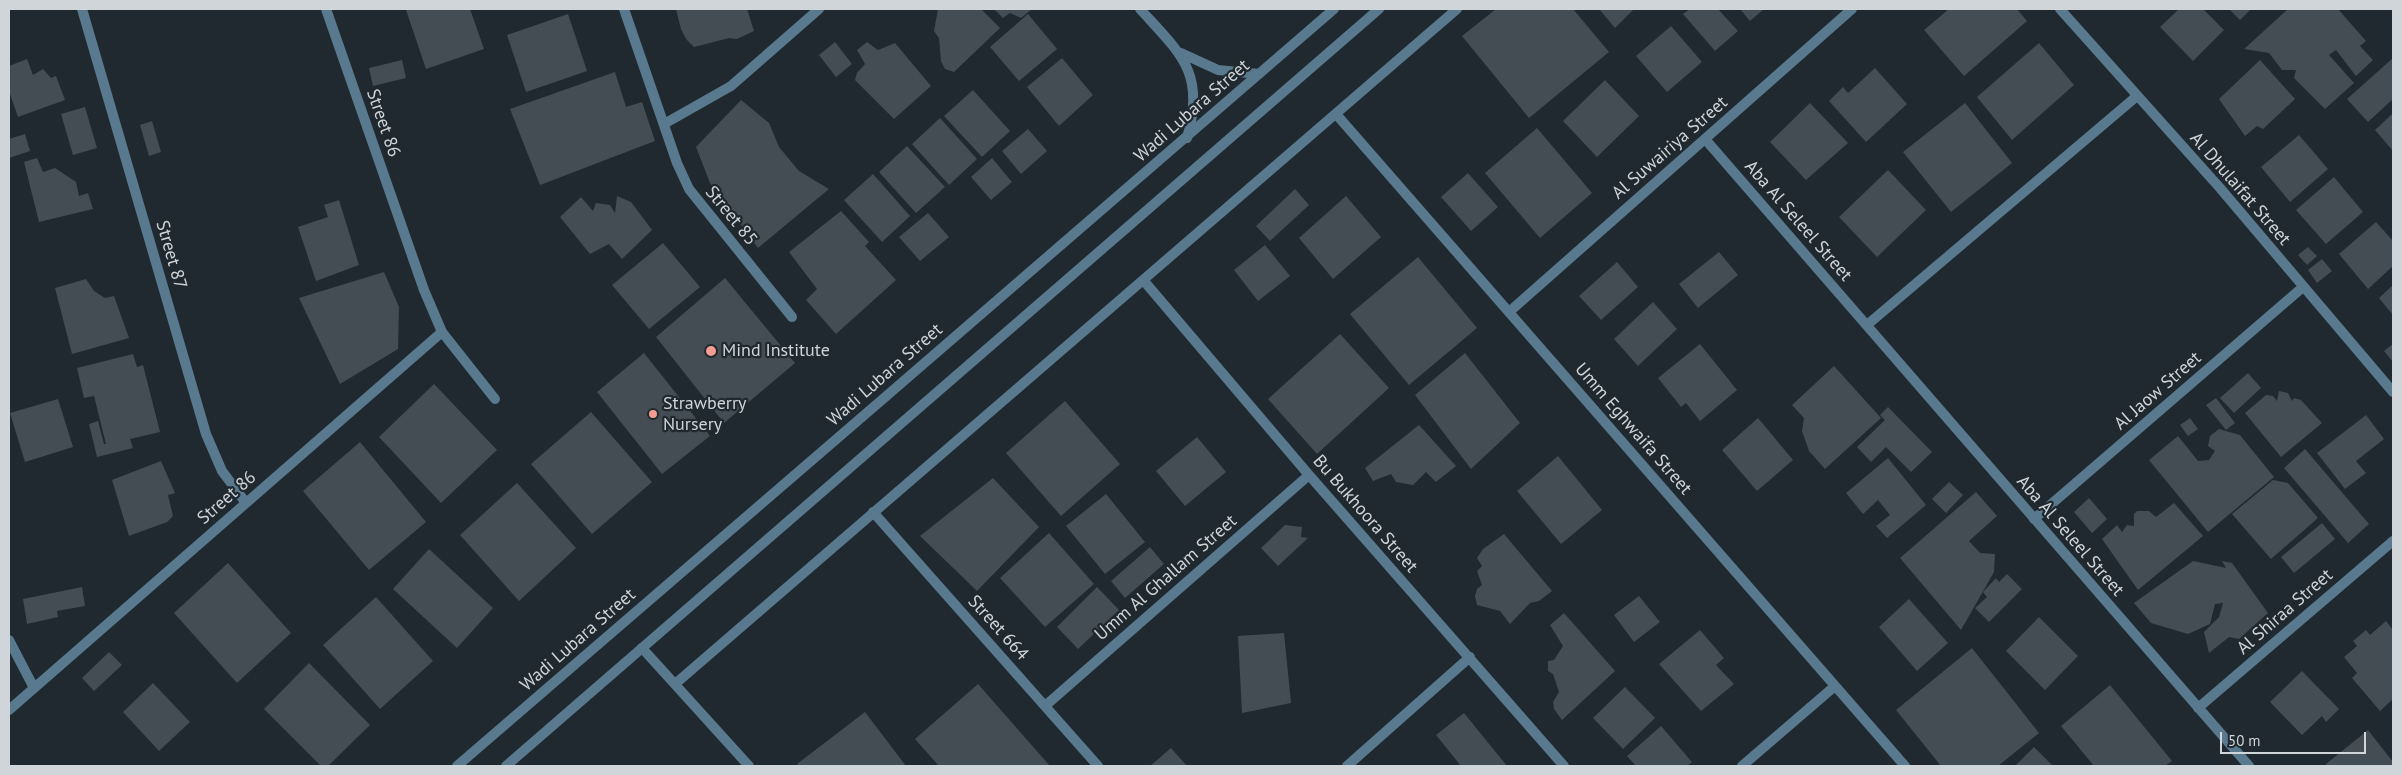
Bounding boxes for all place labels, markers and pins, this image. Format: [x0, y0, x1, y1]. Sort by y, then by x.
place label: Mind Institute [722, 340, 830, 362]
marker: Mind Institute [704, 344, 718, 358]
place label: Strawberry Nursery [663, 393, 746, 436]
marker: Strawberry Nursery [647, 408, 659, 420]

